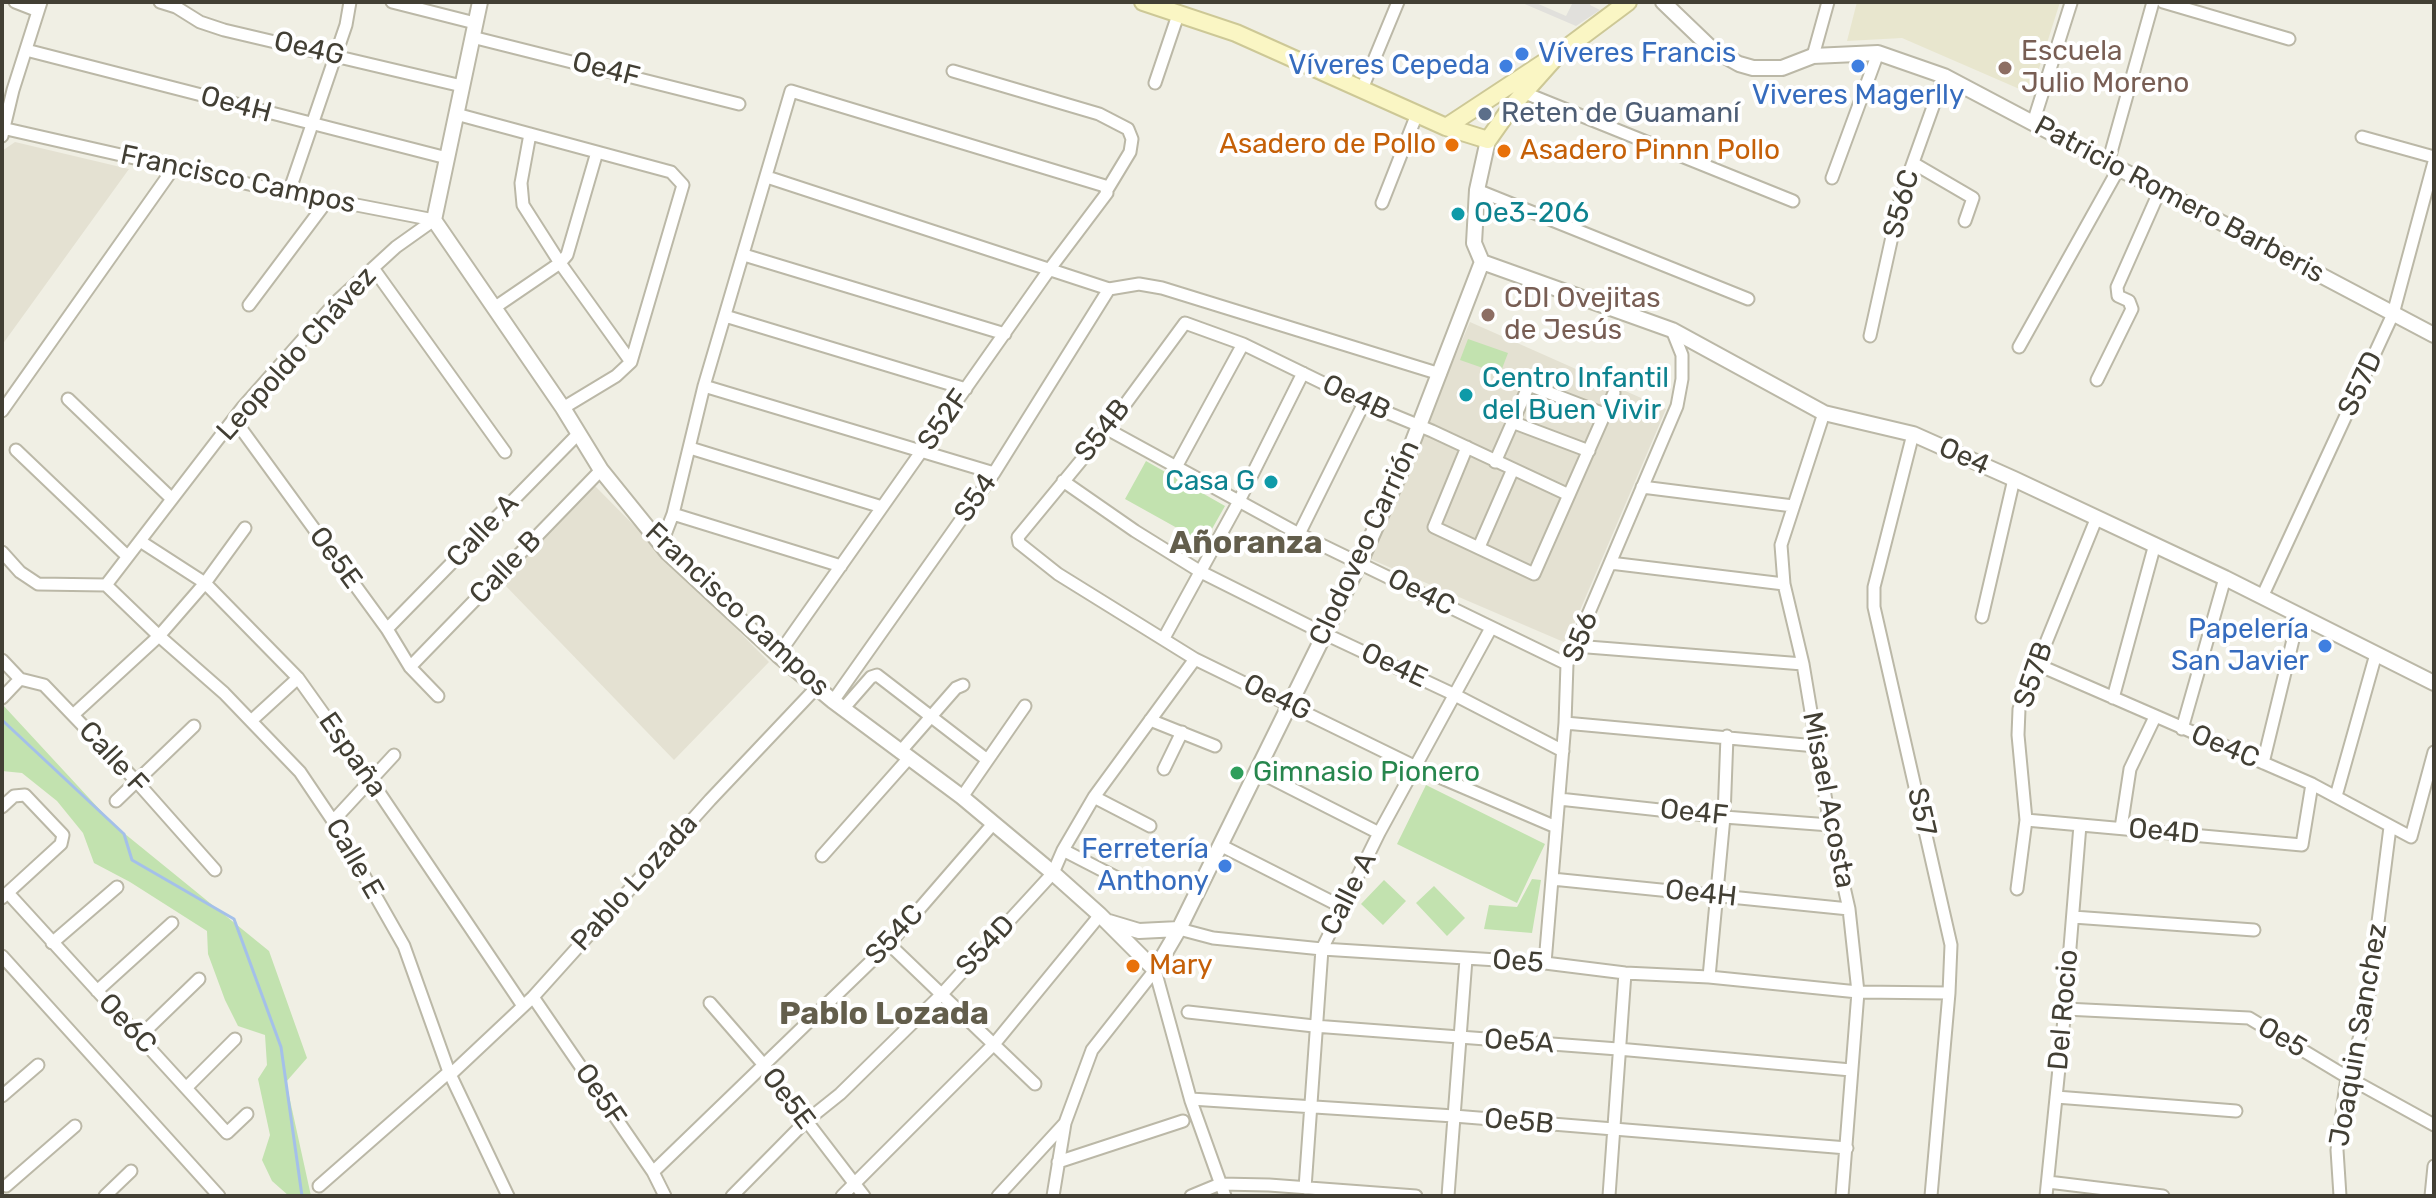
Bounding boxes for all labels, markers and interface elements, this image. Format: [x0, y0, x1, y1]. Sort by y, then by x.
street label: Oe4G [271, 25, 347, 73]
place label: Escuela Julio Moreno [2021, 35, 2189, 101]
place label: Víveres Francis [1538, 37, 1736, 71]
street label: Oe4F [569, 45, 643, 95]
marker: Víveres Francis [1513, 45, 1531, 63]
place label: Víveres Cepeda [1288, 49, 1490, 83]
marker: Víveres Cepeda [1497, 57, 1515, 75]
marker: Viveres Magerlly [1849, 57, 1867, 75]
marker: Escuela Julio Moreno [1996, 59, 2014, 77]
street label: Oe4H [197, 79, 275, 131]
place label: Viveres Magerlly [1752, 79, 1964, 113]
place label: Reten de Guamaní [1501, 97, 1740, 131]
marker: Reten de Guamaní [1476, 105, 1494, 123]
street label: Patricio Romero Barberis [2028, 109, 2330, 291]
place label: Asadero de Pollo [1219, 128, 1436, 162]
place label: Asadero Pinnn Pollo [1520, 134, 1780, 168]
marker: Asadero de Pollo [1443, 136, 1461, 154]
street label: Francisco Campos [117, 139, 359, 221]
marker: Asadero Pinnn Pollo [1495, 142, 1513, 160]
street label: S56C [1877, 166, 1927, 242]
place label: Oe3-206 [1474, 197, 1589, 231]
marker: Oe3-206 [1449, 205, 1467, 223]
street label: Leopoldo Chávez [210, 260, 384, 448]
place label: CDI Ovejitas de Jesús [1504, 282, 1661, 348]
marker: CDI Ovejitas de Jesús [1479, 306, 1497, 324]
street label: S57D [2331, 346, 2391, 422]
place label: Centro Infantil del Buen Vivir [1482, 362, 1669, 428]
street label: Oe4B [1317, 368, 1395, 428]
street label: S52F [911, 383, 977, 457]
marker: Centro Infantil del Buen Vivir [1457, 386, 1475, 404]
street label: S54B [1068, 393, 1138, 469]
street label: Oe4 [1933, 431, 1995, 483]
street label: Clodoveo Carrión [1303, 435, 1427, 651]
place label: Casa G [1165, 465, 1255, 499]
street label: S54 [947, 467, 1005, 529]
marker: Casa G [1262, 473, 1280, 491]
street label: Calle A [440, 487, 526, 575]
street label: Francisco Campos [638, 516, 836, 704]
street label: Oe5E [301, 521, 369, 595]
street label: Calle B [463, 524, 549, 612]
district label: Añoranza [1169, 525, 1323, 563]
street label: Oe4C [1382, 562, 1460, 624]
street label: S56 [1556, 607, 1606, 667]
place label: Papelería San Javier [2171, 613, 2309, 679]
street label: Oe4E [1356, 636, 1432, 696]
marker: Papelería San Javier [2316, 637, 2334, 655]
street label: S57B [2007, 638, 2061, 712]
street label: Oe4G [1238, 667, 1316, 729]
street label: España [311, 706, 393, 804]
street label: Misael Acosta [1794, 709, 1862, 891]
street label: Calle F [71, 715, 155, 801]
street label: Oe4C [2186, 718, 2264, 776]
place label: Gimnasio Pionero [1253, 756, 1480, 790]
marker: Gimnasio Pionero [1228, 764, 1246, 782]
street label: S57 [1899, 785, 1943, 839]
street label: Oe4F [1658, 793, 1730, 833]
street label: Pablo Lozada [565, 808, 705, 958]
street label: Oe4D [2127, 812, 2201, 852]
street label: Calle E [318, 813, 390, 905]
place label: Ferretería Anthony [1081, 833, 1209, 899]
street label: Calle A [1314, 847, 1384, 941]
marker: Ferretería Anthony [1216, 857, 1234, 875]
street label: Oe4H [1663, 874, 1739, 914]
street label: S54C [859, 898, 931, 972]
street label: S54D [950, 909, 1022, 983]
street label: Joaquin Sanchez [2323, 921, 2395, 1149]
street label: Oe5 [1491, 943, 1545, 981]
street label: Del Rocio [2042, 948, 2086, 1072]
place label: Mary [1149, 949, 1213, 983]
marker: Mary [1124, 957, 1142, 975]
street label: Oe6C [91, 987, 163, 1061]
district label: Pablo Lozada [779, 996, 989, 1034]
street label: Oe5 [2251, 1010, 2313, 1066]
street label: Oe5A [1483, 1023, 1555, 1061]
street label: Oe5F [567, 1058, 633, 1132]
street label: Oe5E [754, 1062, 822, 1136]
street label: Oe5B [1483, 1102, 1555, 1142]

